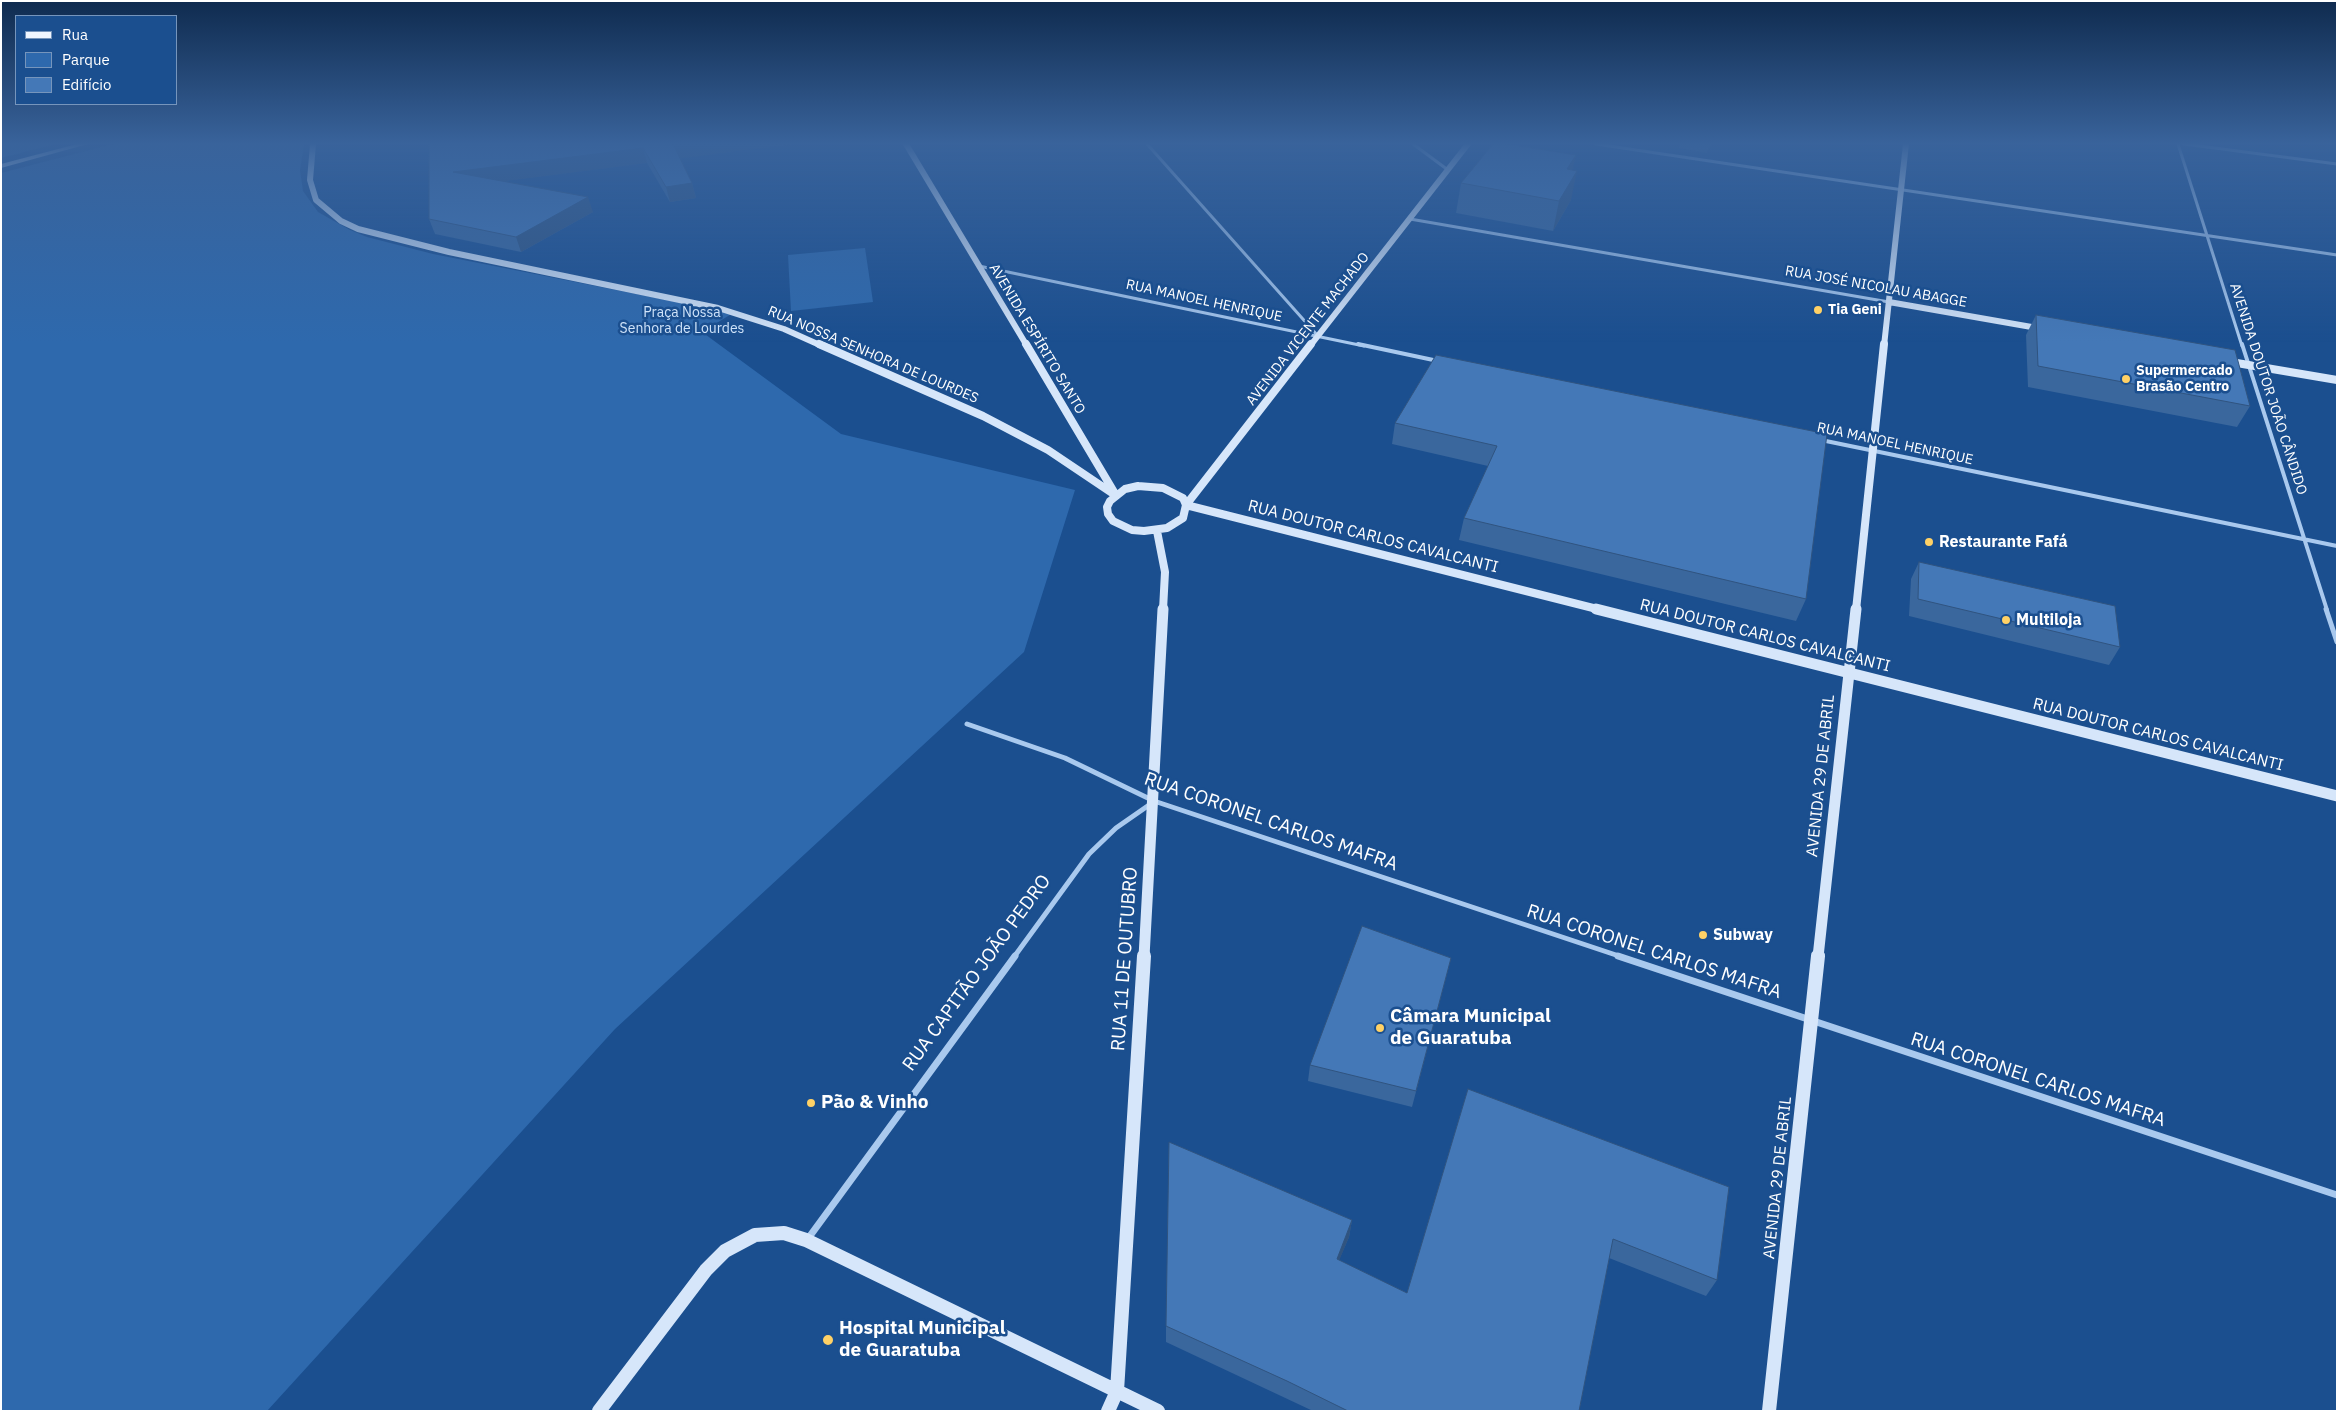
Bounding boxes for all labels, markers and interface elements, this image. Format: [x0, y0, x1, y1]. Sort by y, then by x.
legend [15, 15, 178, 105]
text: Rua [62, 25, 88, 44]
text: Parque [62, 50, 110, 69]
text: Edifício [62, 75, 111, 94]
street label: AVENIDA VICENTE MACHADO [1243, 249, 1373, 409]
street label: AVENIDA ESPÍRITO SANTO [985, 261, 1089, 417]
street label: RUA JOSÉ NICOLAU ABAGGE [1784, 263, 1968, 311]
street label: RUA MANOEL HENRIQUE [1124, 276, 1284, 326]
street label: AVENIDA DOUTOR JOÃO CÂNDIDO [2226, 281, 2310, 497]
place label: Tia Geni [1828, 302, 1882, 318]
street label: RUA NOSSA SENHORA DE LOURDES [765, 303, 981, 407]
marker: Tia Geni [1812, 304, 1824, 316]
park label: Praça Nossa Senhora de Lourdes [620, 305, 744, 338]
place label: Supermercado Brasão Centro [2136, 363, 2233, 396]
marker: Supermercado Brasão Centro [2120, 373, 2132, 385]
street label: RUA MANOEL HENRIQUE [1815, 419, 1975, 469]
street label: RUA DOUTOR CARLOS CAVALCANTI [1246, 497, 1500, 577]
place label: Restaurante Fafá [1939, 532, 2068, 552]
marker: Restaurante Fafá [1923, 536, 1935, 548]
street label: RUA DOUTOR CARLOS CAVALCANTI [1638, 596, 1892, 676]
place label: Multiloja [2016, 610, 2082, 630]
marker: Multiloja [2000, 614, 2012, 626]
street label: AVENIDA 29 DE ABRIL [1803, 694, 1839, 858]
street label: RUA DOUTOR CARLOS CAVALCANTI [2031, 695, 2285, 775]
street label: RUA CORONEL CARLOS MAFRA [1141, 768, 1401, 876]
street label: RUA 11 DE OUTUBRO [1107, 866, 1143, 1052]
street label: RUA CAPITÃO JOÃO PEDRO [898, 870, 1056, 1076]
street label: RUA CORONEL CARLOS MAFRA [1524, 900, 1784, 1004]
place label: Subway [1713, 925, 1773, 945]
marker: Subway [1697, 929, 1709, 941]
place label: Câmara Municipal de Guaratuba [1390, 1006, 1551, 1050]
marker: Câmara Municipal de Guaratuba [1374, 1022, 1386, 1034]
street label: RUA CORONEL CARLOS MAFRA [1908, 1028, 2168, 1132]
place label: Pão & Vinho [821, 1092, 929, 1114]
street label: AVENIDA 29 DE ABRIL [1760, 1096, 1796, 1260]
marker: Pão & Vinho [805, 1097, 817, 1109]
place label: Hospital Municipal de Guaratuba [839, 1318, 1005, 1362]
marker: Hospital Municipal de Guaratuba [821, 1333, 835, 1347]

